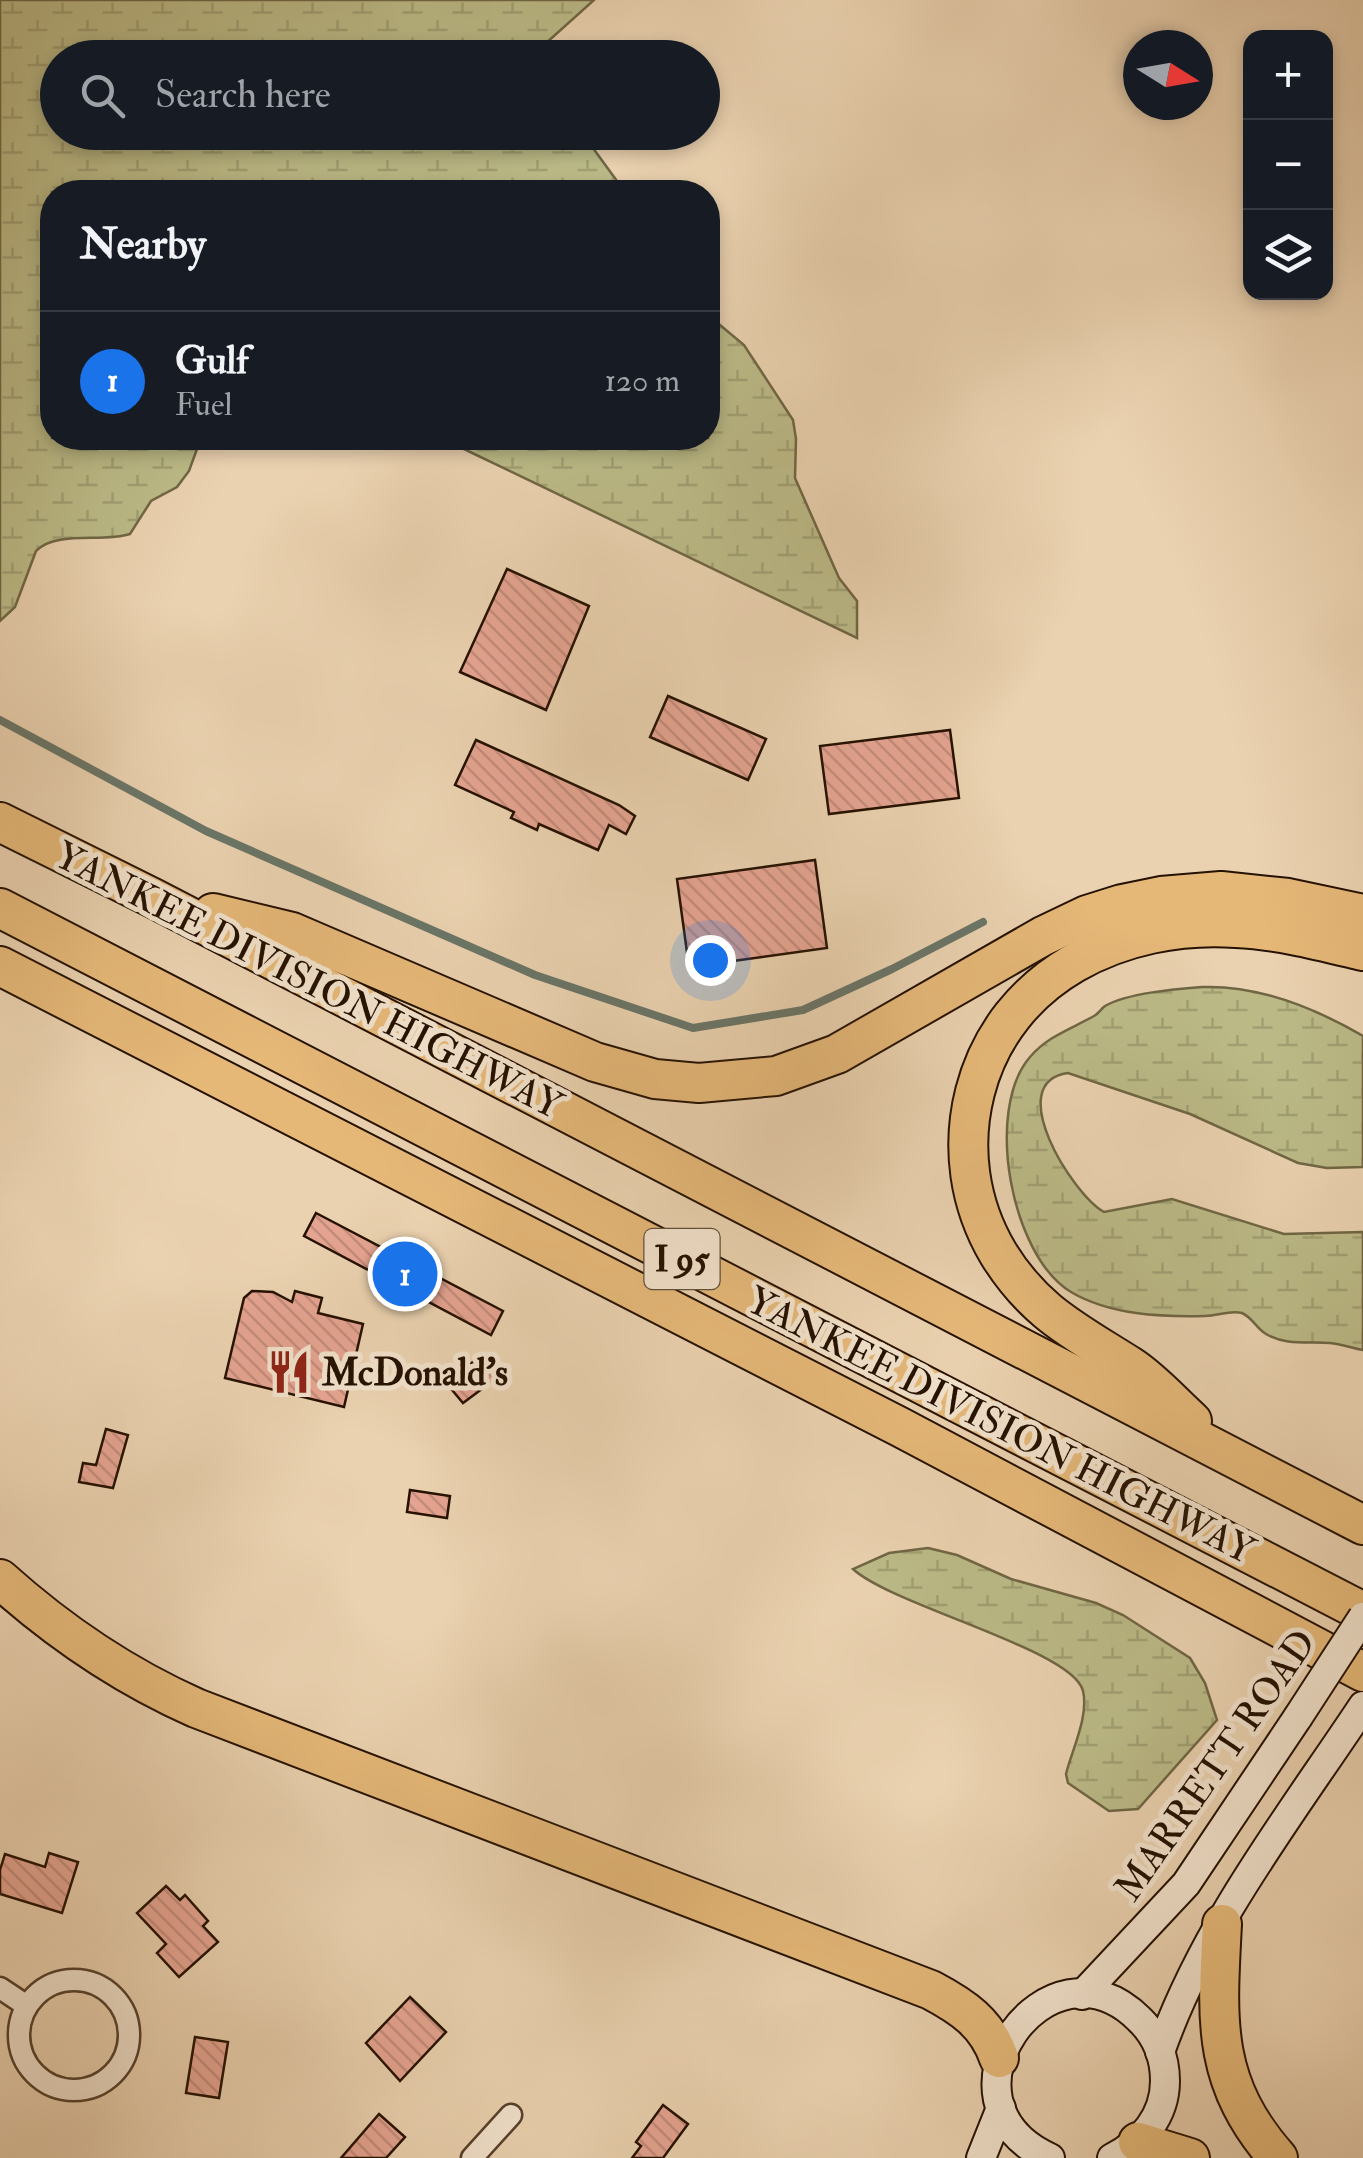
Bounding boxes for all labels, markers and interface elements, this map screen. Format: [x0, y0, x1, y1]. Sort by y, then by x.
north arrow [1123, 30, 1213, 120]
map controls [1243, 30, 1333, 300]
button: + [1243, 30, 1333, 120]
search box [40, 40, 720, 150]
icon: search [75, 68, 130, 123]
text: Search here [155, 71, 331, 119]
button: − [1243, 120, 1333, 210]
button: layers [1243, 210, 1333, 300]
text: Nearby [80, 219, 206, 271]
text: Gulf [175, 337, 249, 385]
text: 1 [107, 361, 118, 401]
text: 120 m [604, 361, 680, 401]
text: Fuel [175, 385, 232, 425]
street label: YANKEE DIVISION HIGHWAY [46, 832, 571, 1131]
your location [685, 935, 736, 986]
road number: I 95 [644, 1229, 720, 1289]
pin: 1 [372, 1236, 438, 1312]
street label: YANKEE DIVISION HIGHWAY [738, 1277, 1263, 1576]
restaurant icon: McDonald's [265, 1348, 313, 1396]
place label: McDonald's [321, 1349, 508, 1397]
street label: MARRETT ROAD [1104, 1621, 1327, 1910]

